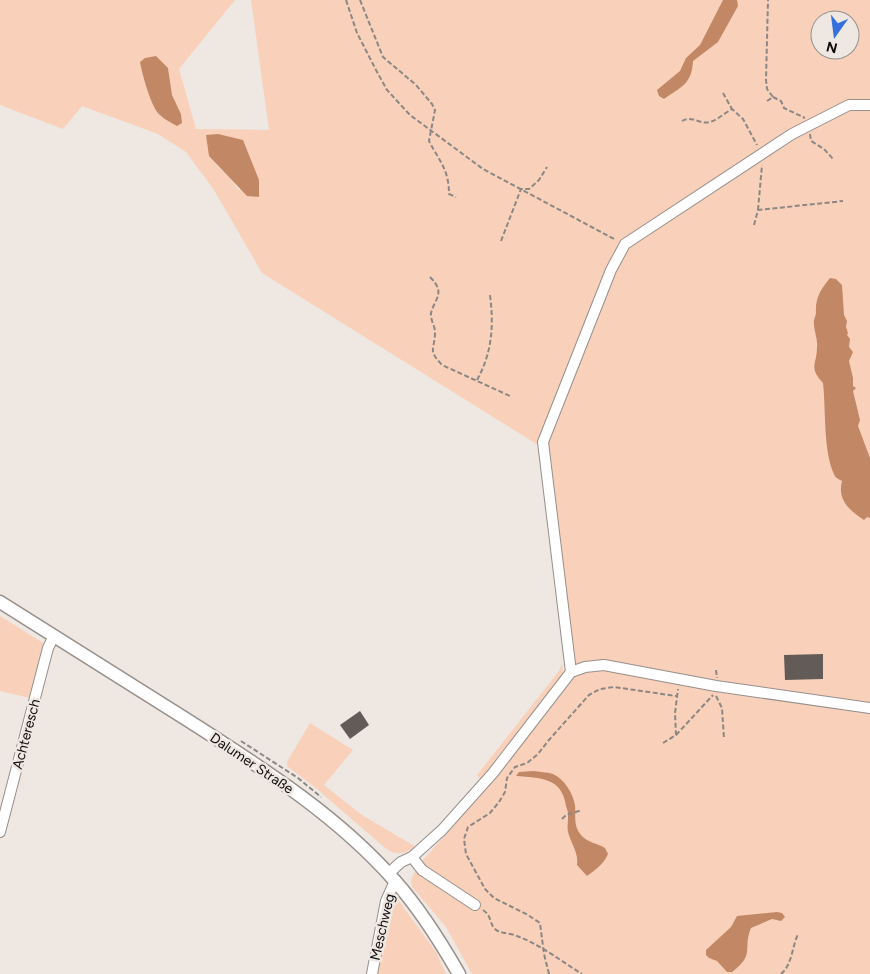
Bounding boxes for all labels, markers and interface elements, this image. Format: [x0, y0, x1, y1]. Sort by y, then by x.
north arrow [810, 10, 860, 60]
text: N [825, 38, 839, 57]
street label: Achteresch [9, 697, 44, 771]
street label: Dalumer Straße [207, 729, 297, 798]
street label: Meschweg [367, 892, 398, 962]

